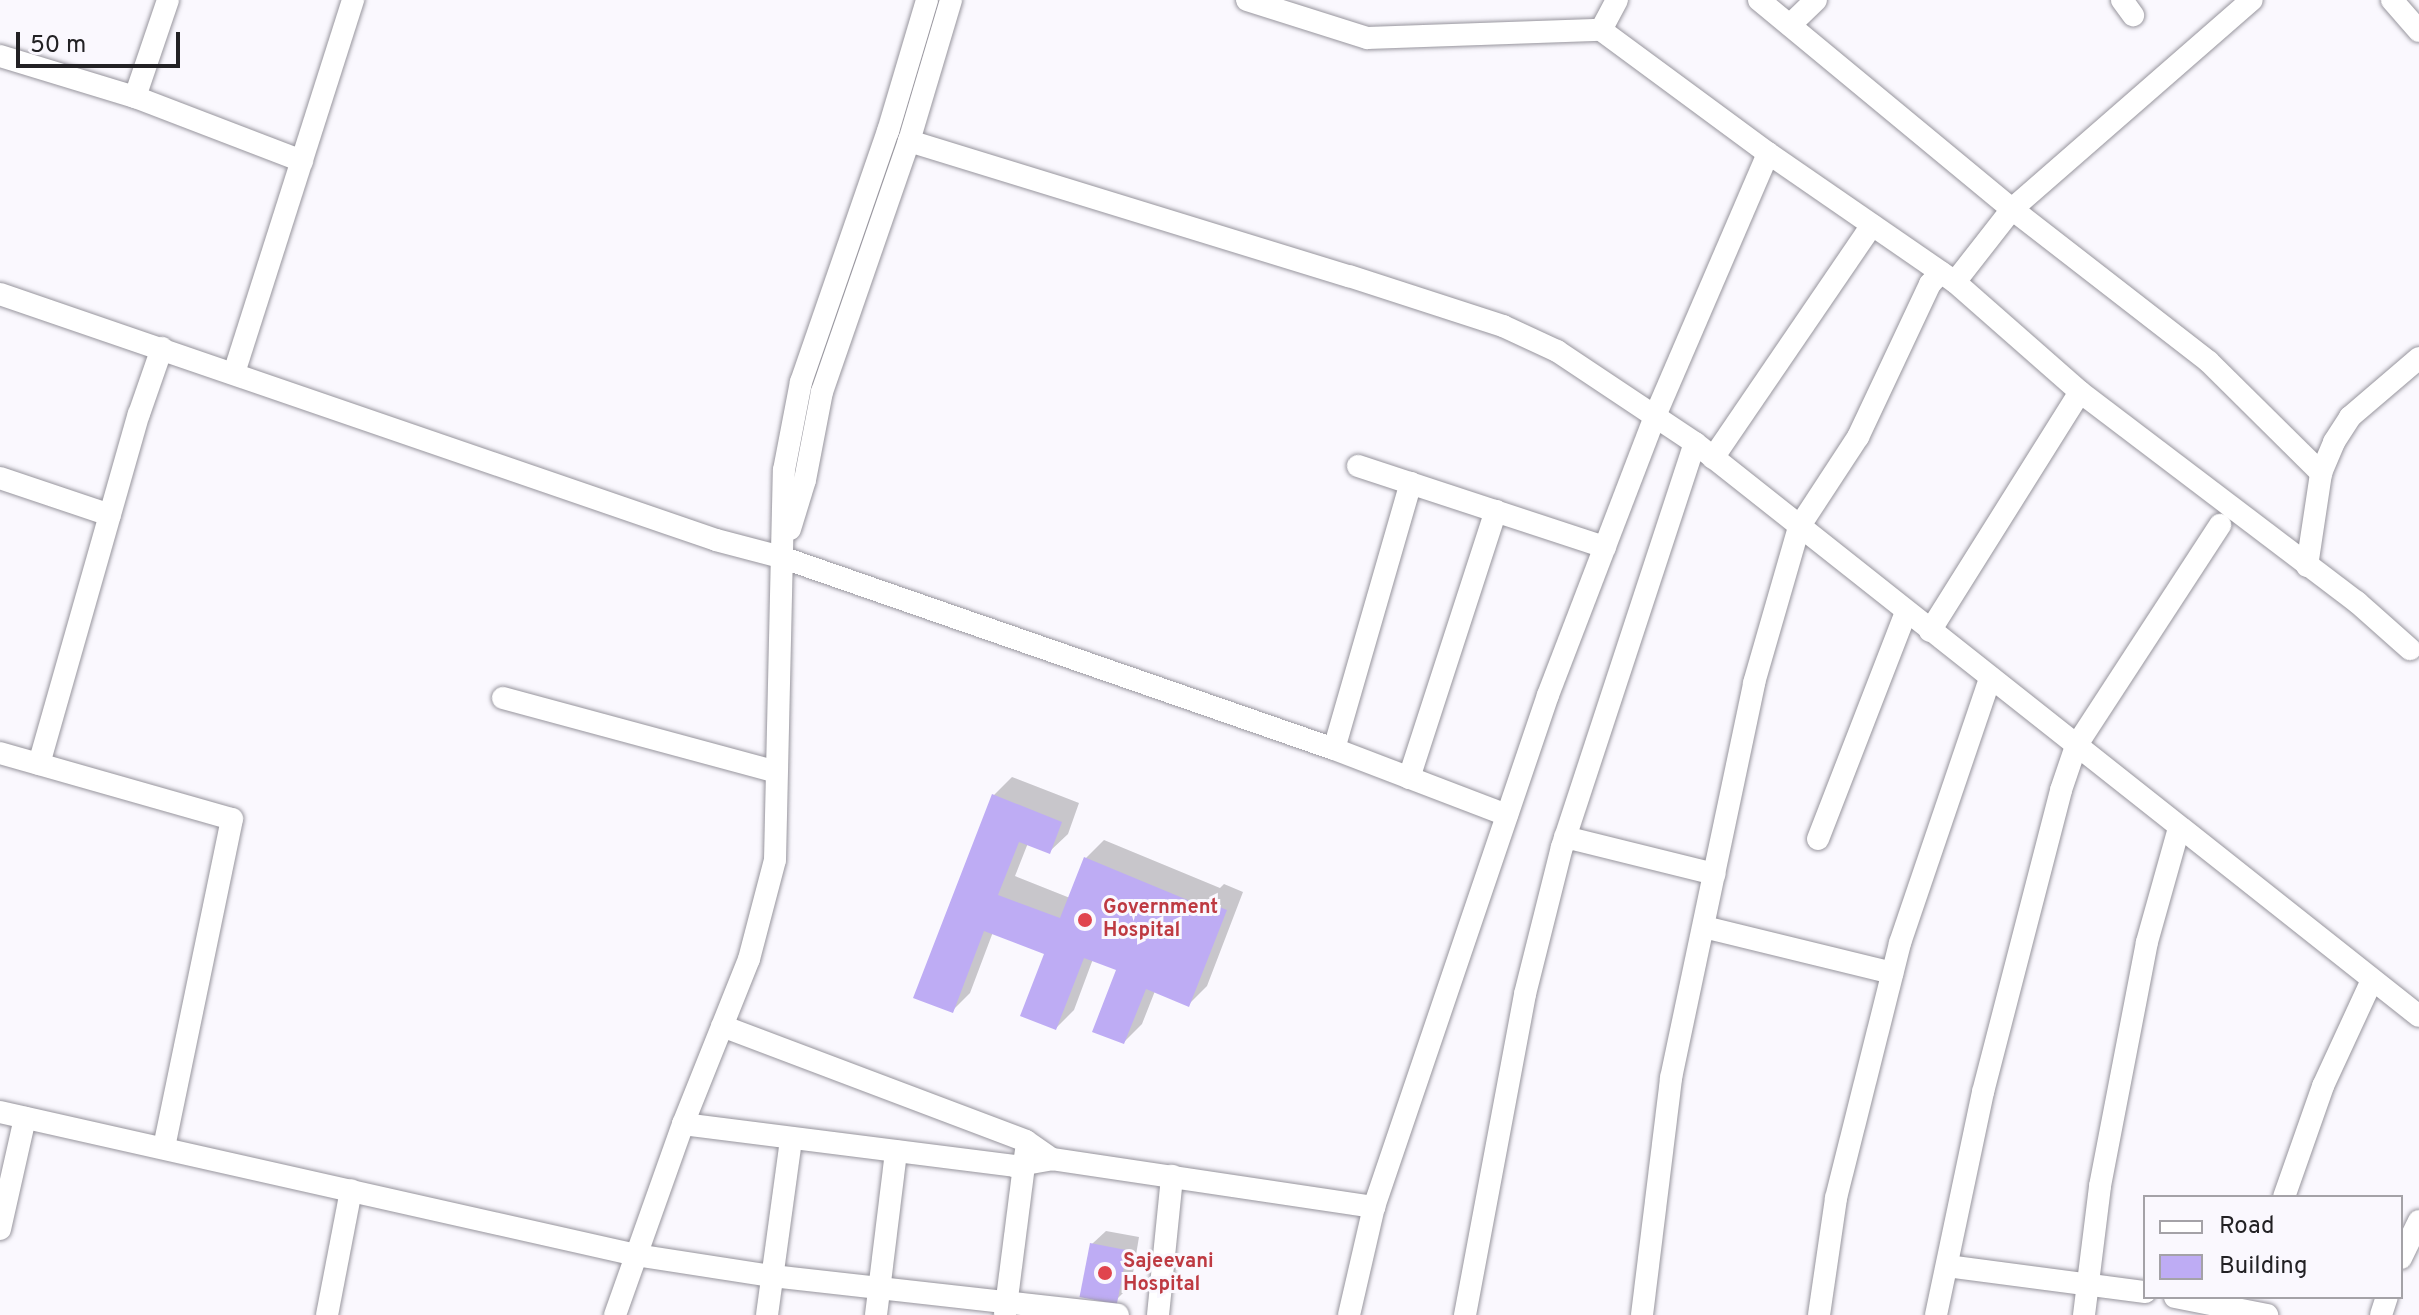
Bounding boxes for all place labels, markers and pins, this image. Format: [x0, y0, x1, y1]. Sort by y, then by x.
place label: Government Hospital [1103, 896, 1218, 943]
marker: Government Hospital [1074, 909, 1096, 931]
place label: Sajeevani Hospital [1123, 1250, 1214, 1297]
marker: Sajeevani Hospital [1094, 1262, 1116, 1284]

